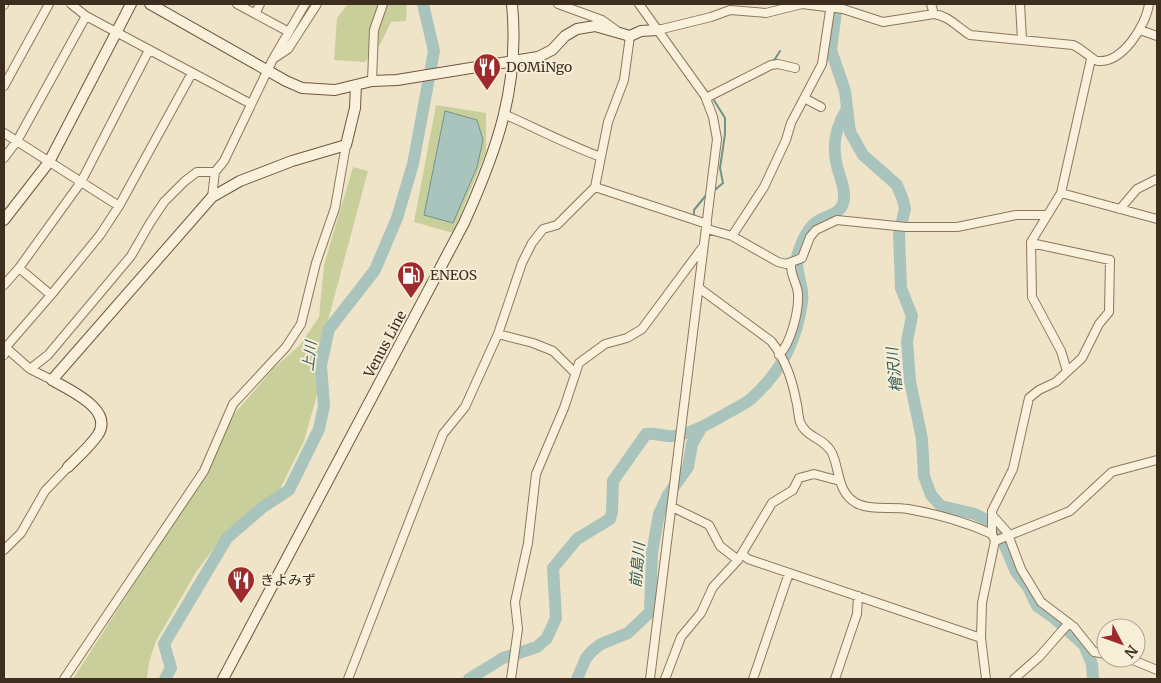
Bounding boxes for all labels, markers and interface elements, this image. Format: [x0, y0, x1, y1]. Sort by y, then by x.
restaurant icon: DOMiNgo [472, 52, 502, 91]
place label: DOMiNgo [506, 58, 572, 76]
fuel station icon: ENEOS [396, 260, 426, 299]
place label: ENEOS [430, 266, 477, 284]
street label: Venus Line [359, 307, 410, 382]
water label: 上川 [298, 338, 321, 372]
water label: 檜沢川 [882, 345, 906, 393]
water label: 前島川 [626, 540, 649, 588]
restaurant icon: きよみず [226, 565, 256, 604]
place label: きよみず [260, 571, 316, 589]
north arrow [1096, 618, 1146, 668]
text: N [1120, 641, 1141, 662]

